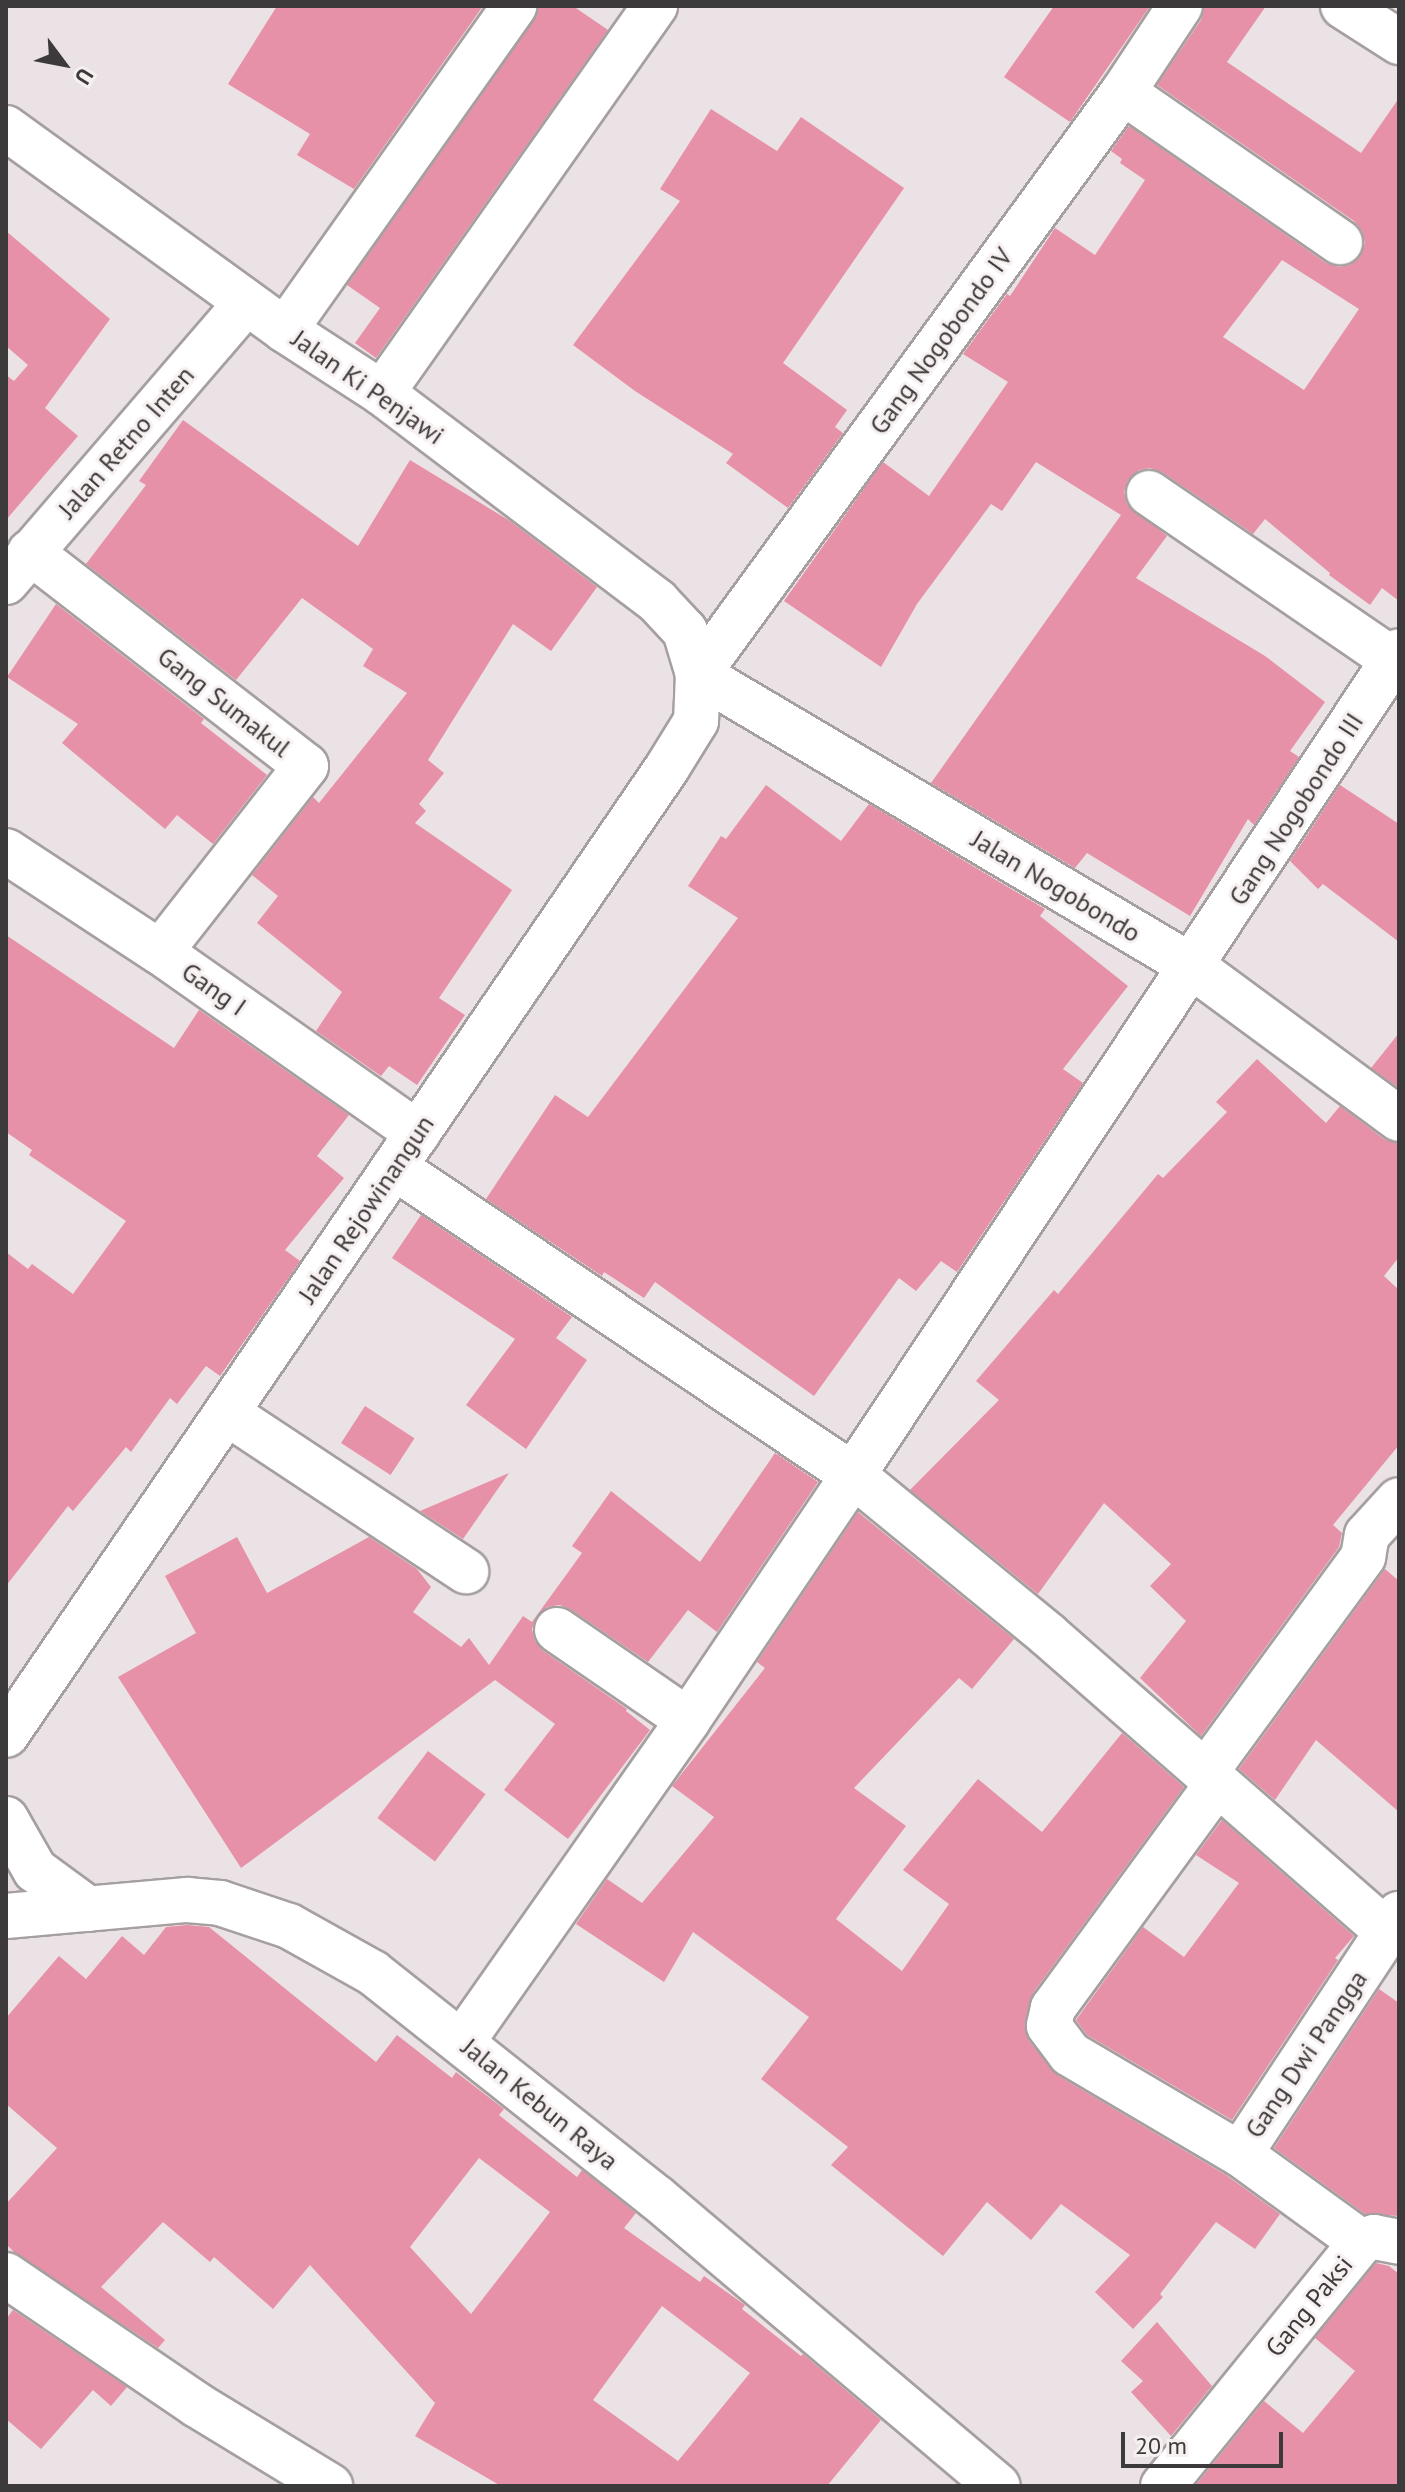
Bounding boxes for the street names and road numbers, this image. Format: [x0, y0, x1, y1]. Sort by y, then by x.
street label: Gang Nogobondo IV [863, 242, 1019, 440]
street label: Jalan Ki Penjawi [286, 323, 450, 451]
street label: Jalan Retno Inten [52, 360, 200, 524]
street label: Gang Sumakul [151, 641, 297, 763]
street label: Gang Nogobondo III [1222, 707, 1370, 911]
street label: Jalan Nogobondo [966, 823, 1146, 949]
street label: Gang I [176, 956, 252, 1022]
street label: Jalan Rejowinangun [292, 1109, 440, 1309]
street label: Gang Dwi Pangga [1238, 1964, 1374, 2144]
street label: Jalan Kebun Raya [455, 2031, 625, 2177]
street label: Gang Paksi [1259, 2249, 1359, 2363]

